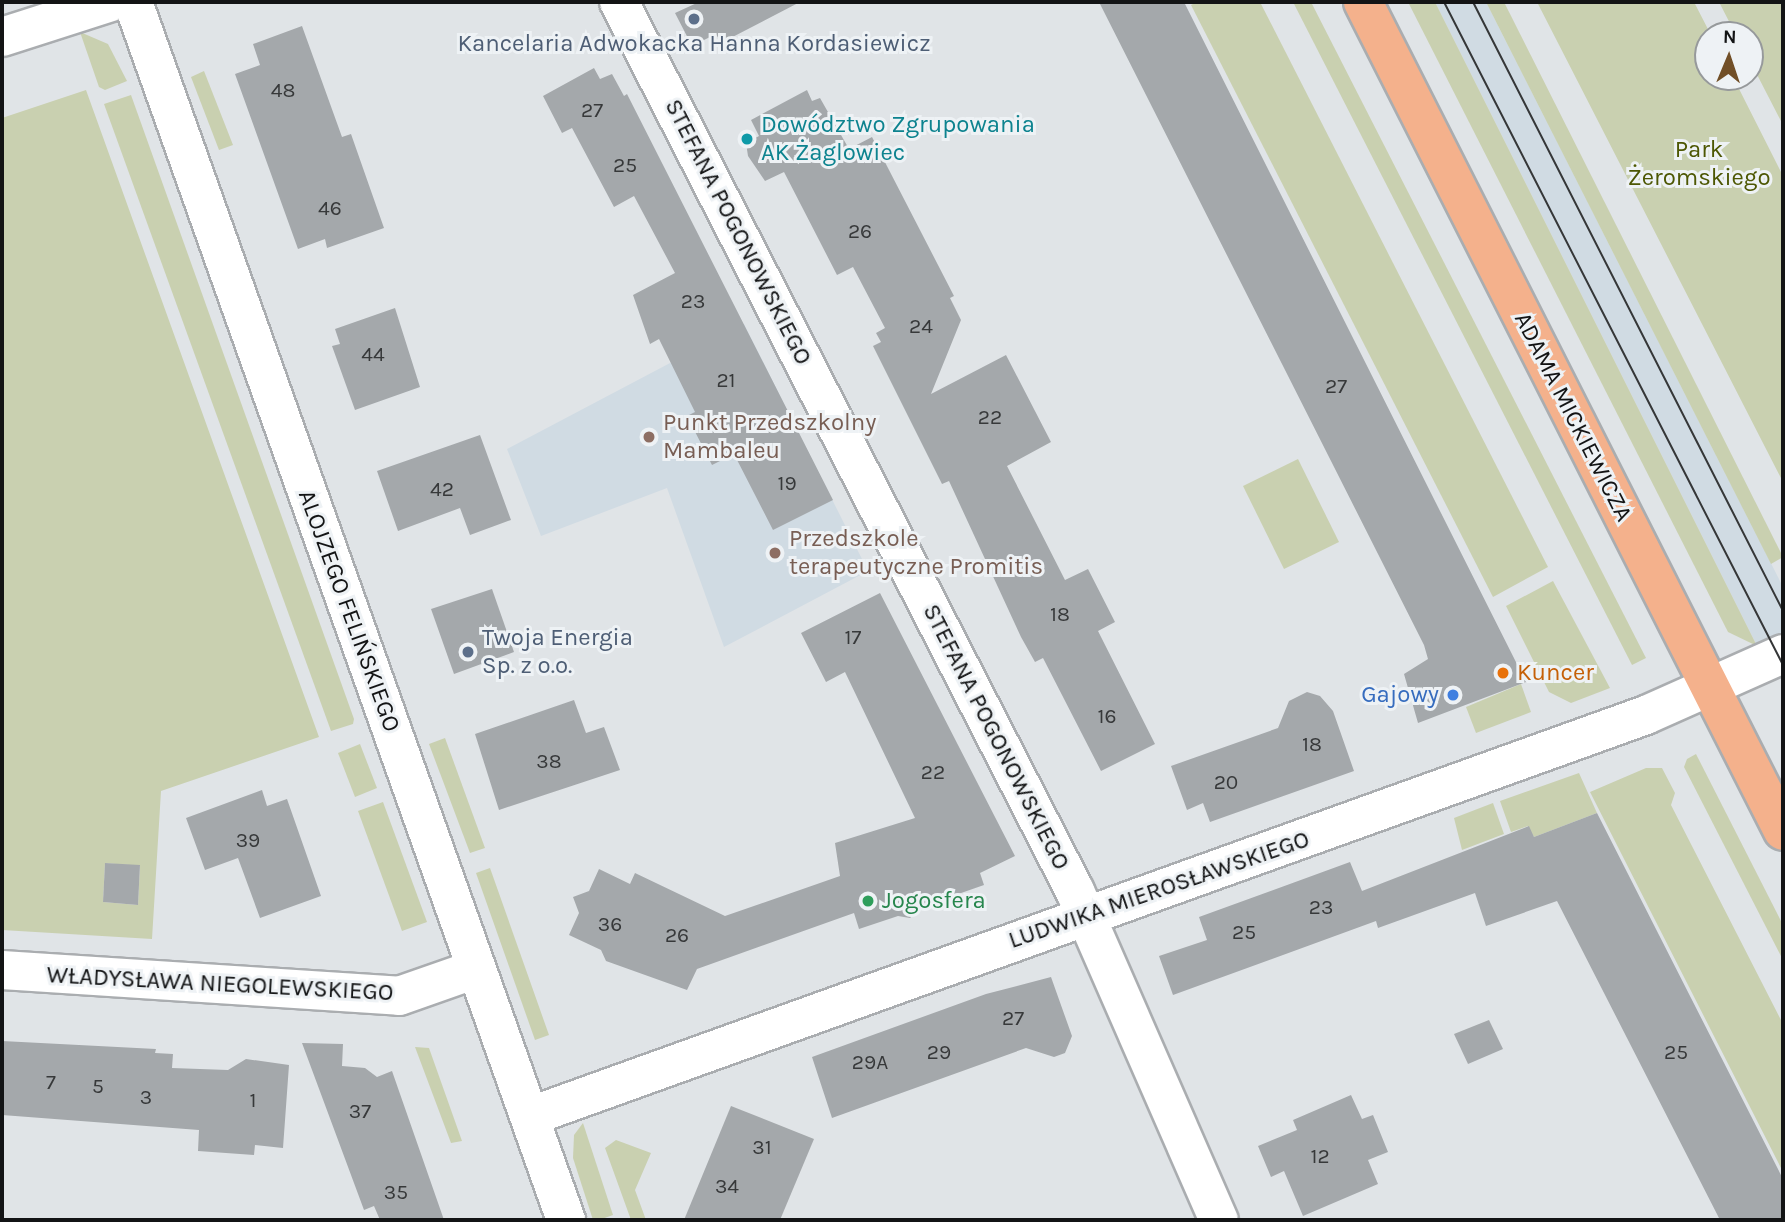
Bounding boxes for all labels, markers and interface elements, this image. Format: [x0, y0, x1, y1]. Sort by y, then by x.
marker: Kancelaria Adwokacka Hanna Kordasiewicz [686, 11, 702, 27]
north arrow [1694, 21, 1764, 91]
text: N [1722, 26, 1737, 48]
place label: Kancelaria Adwokacka Hanna Kordasiewicz [457, 30, 931, 58]
house number: 48 [271, 77, 295, 103]
street label: STEFANA POGONOWSKIEGO [658, 94, 818, 370]
house number: 27 [581, 97, 603, 123]
place label: Dowództwo Zgrupowania AK Żaglowiec [761, 111, 1035, 167]
marker: Dowództwo Zgrupowania AK Żaglowiec [739, 131, 755, 147]
park label: Park Żeromskiego [1627, 136, 1771, 192]
house number: 25 [613, 152, 637, 178]
house number: 46 [318, 195, 342, 221]
house number: 26 [848, 218, 872, 244]
house number: 23 [681, 288, 705, 314]
street label: ADAMA MICKIEWICZA [1508, 308, 1638, 526]
house number: 24 [909, 313, 933, 339]
house number: 44 [361, 341, 385, 367]
house number: 21 [716, 367, 736, 393]
house number: 27 [1325, 373, 1347, 399]
house number: 22 [978, 404, 1002, 430]
place label: Punkt Przedszkolny Mambaleu [663, 409, 876, 465]
marker: Punkt Przedszkolny Mambaleu [641, 429, 657, 445]
house number: 19 [777, 470, 797, 496]
house number: 42 [430, 476, 454, 502]
street label: ALOJZEGO FELIŃSKIEGO [292, 486, 406, 736]
place label: Przedszkole terapeutyczne Promitis [789, 525, 1043, 581]
marker: Przedszkole terapeutyczne Promitis [767, 545, 783, 561]
street label: STEFANA POGONOWSKIEGO [916, 599, 1076, 875]
house number: 18 [1050, 601, 1070, 627]
place label: Twoja Energia Sp. z o.o. [482, 624, 633, 680]
house number: 17 [845, 624, 861, 650]
marker: Twoja Energia Sp. z o.o. [460, 644, 476, 660]
place label: Kuncer [1517, 659, 1594, 687]
marker: Kuncer [1495, 665, 1511, 681]
place label: Gajowy [1361, 681, 1439, 709]
marker: Gajowy [1445, 687, 1461, 703]
house number: 16 [1098, 703, 1116, 729]
house number: 18 [1302, 731, 1322, 757]
house number: 38 [536, 748, 562, 774]
house number: 22 [921, 759, 945, 785]
house number: 20 [1214, 769, 1238, 795]
street label: LUDWIKA MIEROSŁAWSKIEGO [1005, 825, 1313, 955]
house number: 39 [236, 827, 260, 853]
place label: Jogosfera [882, 887, 986, 915]
marker: Jogosfera [860, 893, 876, 909]
house number: 23 [1309, 894, 1333, 920]
house number: 36 [598, 911, 622, 937]
house number: 25 [1232, 919, 1256, 945]
house number: 26 [665, 922, 689, 948]
street label: WŁADYSŁAWA NIEGOLEWSKIEGO [46, 961, 394, 1007]
house number: 27 [1002, 1005, 1024, 1031]
house number: 29 [927, 1039, 951, 1065]
house number: 25 [1664, 1039, 1688, 1065]
house number: 29A [852, 1049, 888, 1075]
house number: 7 [46, 1069, 56, 1095]
house number: 5 [92, 1073, 104, 1099]
house number: 3 [140, 1084, 152, 1110]
house number: 1 [250, 1087, 256, 1113]
house number: 37 [349, 1098, 371, 1124]
house number: 31 [752, 1134, 772, 1160]
house number: 12 [1310, 1143, 1330, 1169]
house number: 34 [715, 1173, 739, 1199]
house number: 35 [384, 1179, 408, 1205]

